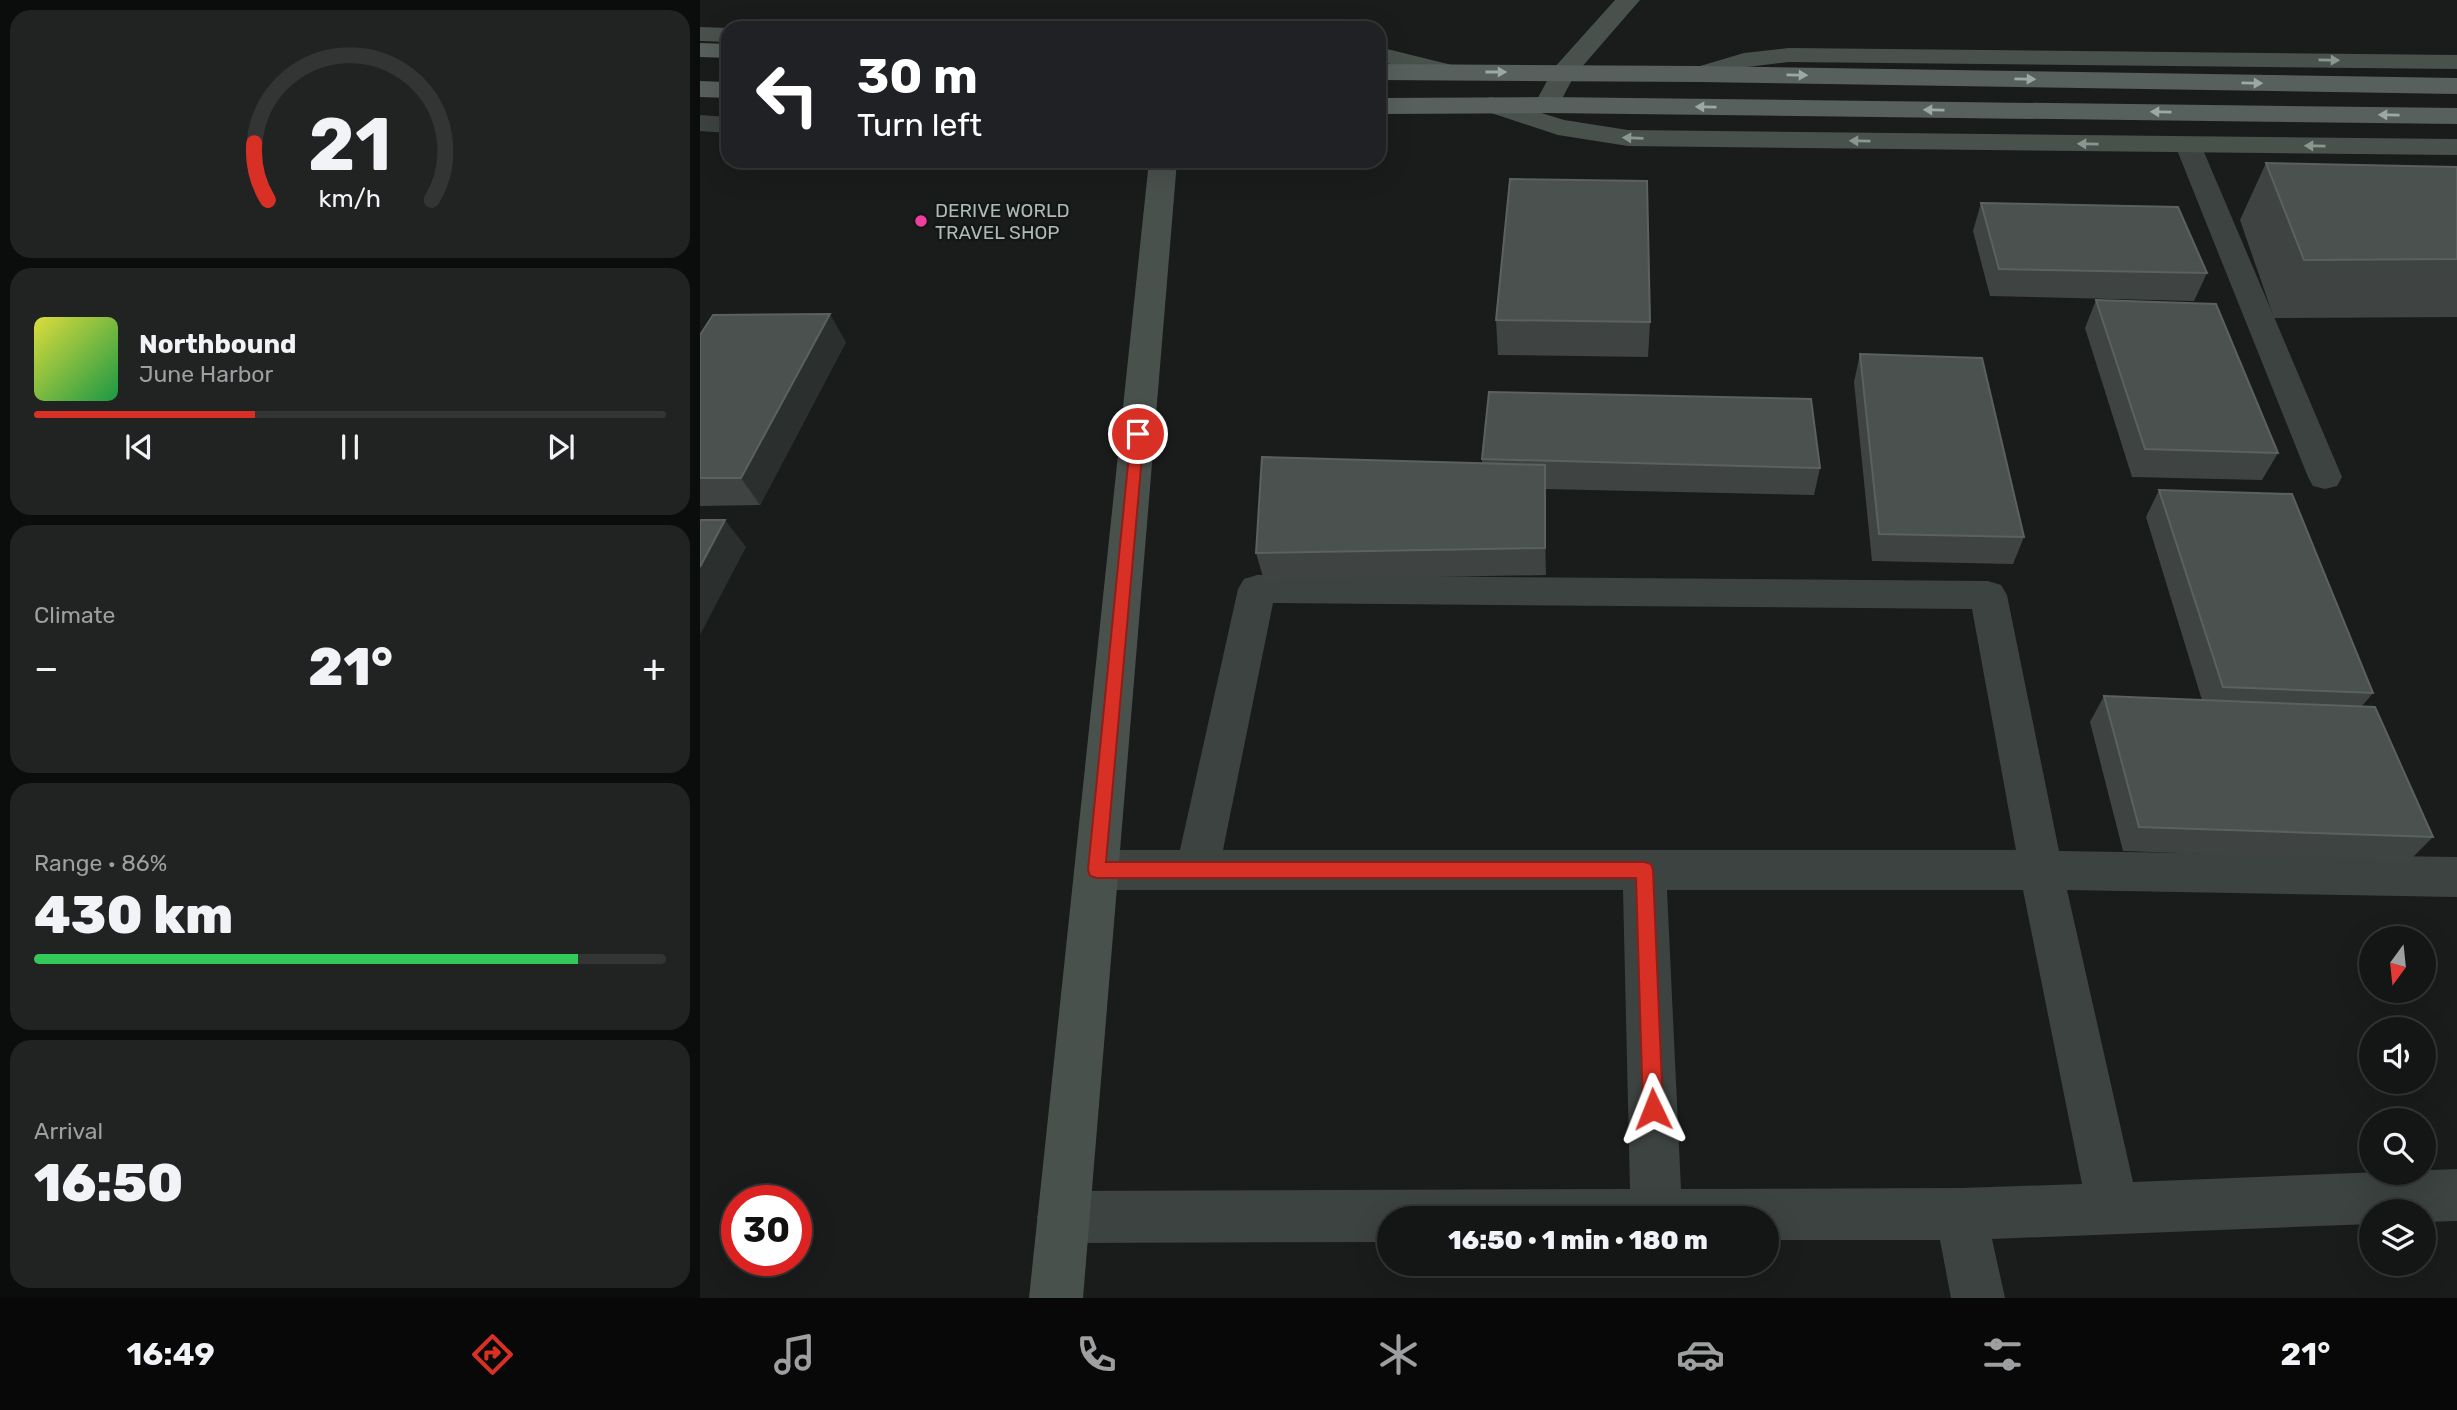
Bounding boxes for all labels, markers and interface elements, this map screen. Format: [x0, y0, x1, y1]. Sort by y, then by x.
text: 30 m [857, 47, 978, 105]
icon: left [742, 49, 833, 140]
one-way arrow [2318, 54, 2340, 66]
one-way arrow [1485, 66, 1507, 78]
one-way arrow [1786, 70, 1808, 81]
one-way arrow [2014, 73, 2036, 85]
one-way arrow [2241, 77, 2263, 89]
one-way arrow [1695, 101, 1717, 113]
text: 21 [308, 102, 392, 188]
one-way arrow [1923, 104, 1945, 115]
text: Turn left [857, 106, 982, 144]
one-way arrow [2150, 106, 2172, 118]
one-way arrow [2378, 109, 2400, 121]
one-way arrow [1622, 132, 1644, 143]
one-way arrow [1849, 135, 1871, 147]
one-way arrow [2077, 138, 2099, 149]
one-way arrow [2304, 140, 2326, 152]
text: km/h [319, 184, 381, 213]
place label: DERIVE WORLD TRAVEL SHOP [935, 199, 1070, 244]
marker: DERIVE WORLD TRAVEL SHOP [913, 213, 929, 229]
text: Northbound [139, 329, 297, 360]
text: June Harbor [139, 360, 273, 388]
pin [1108, 404, 1168, 464]
icon: arrive [1119, 415, 1157, 453]
icon: previous [120, 428, 158, 466]
icon: pause [331, 428, 369, 466]
icon: next [542, 428, 580, 466]
text: Climate [34, 601, 115, 629]
text: 21° [308, 636, 393, 698]
text: − [34, 645, 59, 691]
text: + [642, 645, 666, 691]
text: Range · 86% [34, 849, 167, 877]
text: 430 km [34, 884, 233, 946]
north arrow [2359, 926, 2436, 1003]
map controls [2359, 926, 2436, 1276]
button: sound [2359, 1017, 2436, 1094]
position arrow [1616, 1072, 1690, 1146]
button: search [2359, 1108, 2436, 1185]
text: Arrival [34, 1117, 103, 1145]
text: 16:50 [34, 1152, 183, 1214]
speed limit sign: 30 [721, 1185, 812, 1276]
button: layers [2359, 1199, 2436, 1276]
text: 16:50 · 1 min · 180 m [1448, 1225, 1708, 1256]
icon: directions [468, 1330, 517, 1379]
icon: music [770, 1330, 819, 1379]
icon: phone [1072, 1330, 1121, 1379]
icon: climate [1374, 1330, 1423, 1379]
icon: car [1676, 1330, 1725, 1379]
icon: filters [1978, 1330, 2027, 1379]
text: 16:49 [127, 1335, 215, 1373]
text: 21° [2281, 1335, 2330, 1373]

